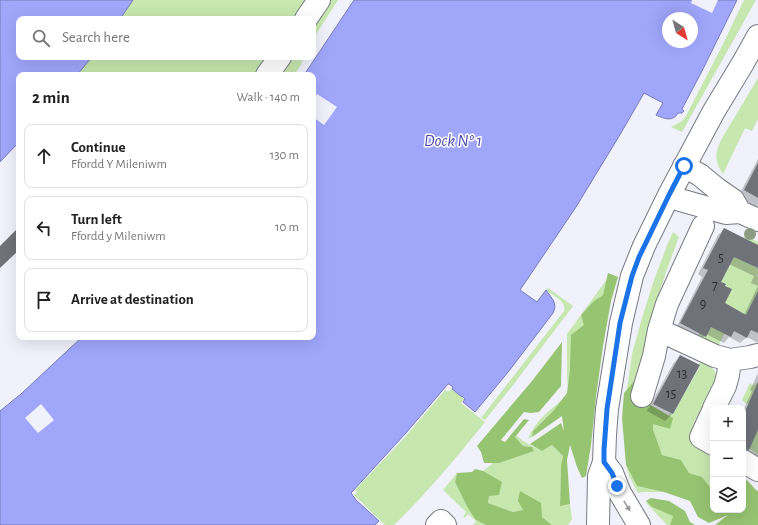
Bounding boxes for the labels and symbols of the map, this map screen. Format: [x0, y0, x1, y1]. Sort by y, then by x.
north arrow [662, 12, 698, 48]
water label: Dock Nº 1 [424, 132, 482, 149]
route start [675, 157, 693, 175]
house number: 5 [718, 251, 724, 265]
house number: 7 [712, 278, 718, 292]
house number: 9 [700, 297, 706, 311]
house number: 13 [677, 367, 688, 381]
house number: 15 [666, 387, 676, 401]
route end [608, 477, 626, 495]
one-way arrow [624, 500, 631, 512]

